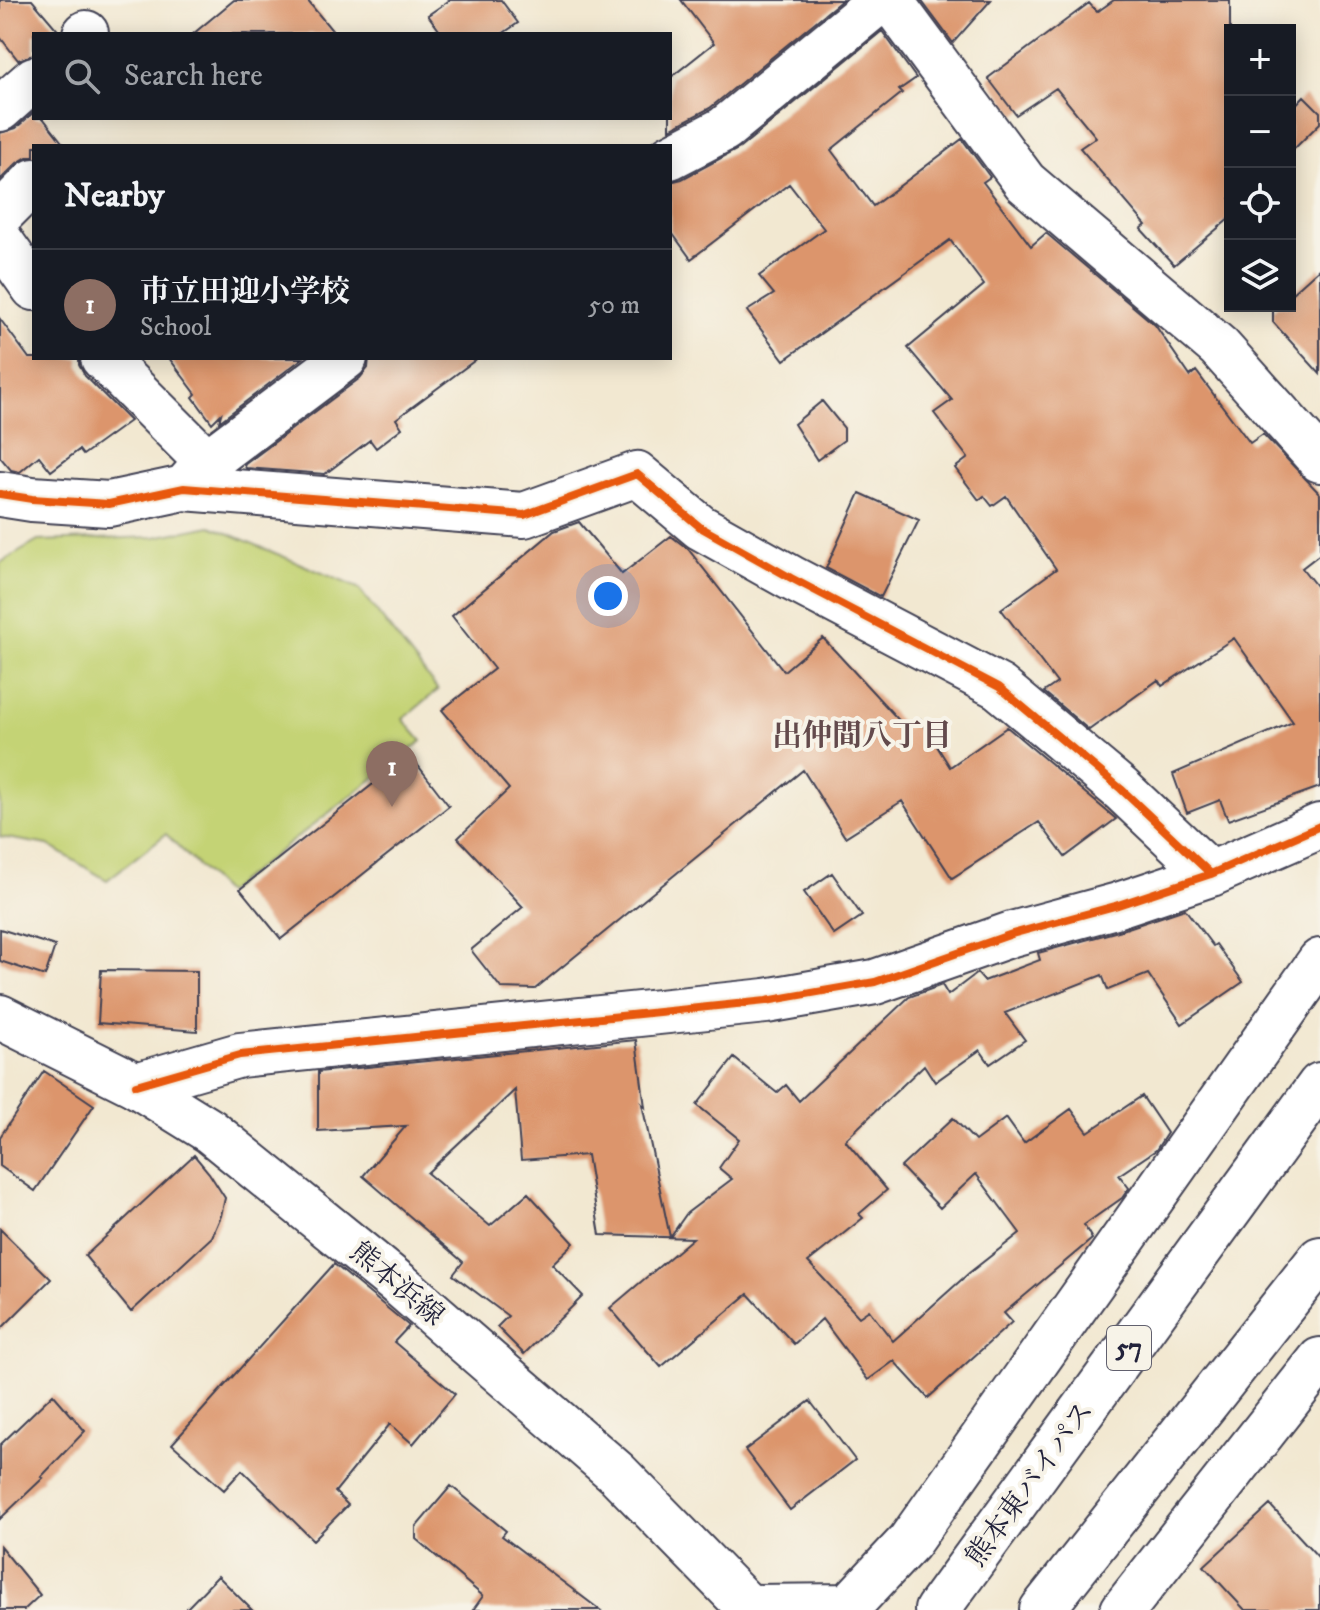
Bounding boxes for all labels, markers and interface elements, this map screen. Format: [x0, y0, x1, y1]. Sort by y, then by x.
map controls [1224, 24, 1296, 312]
button: + [1224, 24, 1296, 96]
search box [32, 32, 672, 120]
icon: search [60, 54, 104, 98]
text: Search here [124, 58, 263, 95]
button: − [1224, 96, 1296, 168]
button: locate [1224, 168, 1296, 240]
text: Nearby [64, 175, 165, 217]
button: layers [1224, 240, 1296, 312]
text: 市立田迎小学校 [140, 274, 350, 311]
text: 1 [85, 289, 95, 322]
text: 50 m [588, 289, 640, 322]
text: School [140, 311, 211, 344]
your location [588, 576, 628, 616]
district label: 出仲間八丁目 [772, 718, 952, 755]
pin: 1 [366, 741, 418, 807]
street label: 熊本浜線 [343, 1235, 451, 1333]
road number: 57 [1107, 1326, 1151, 1370]
street label: 熊本東バイパス [958, 1395, 1102, 1573]

